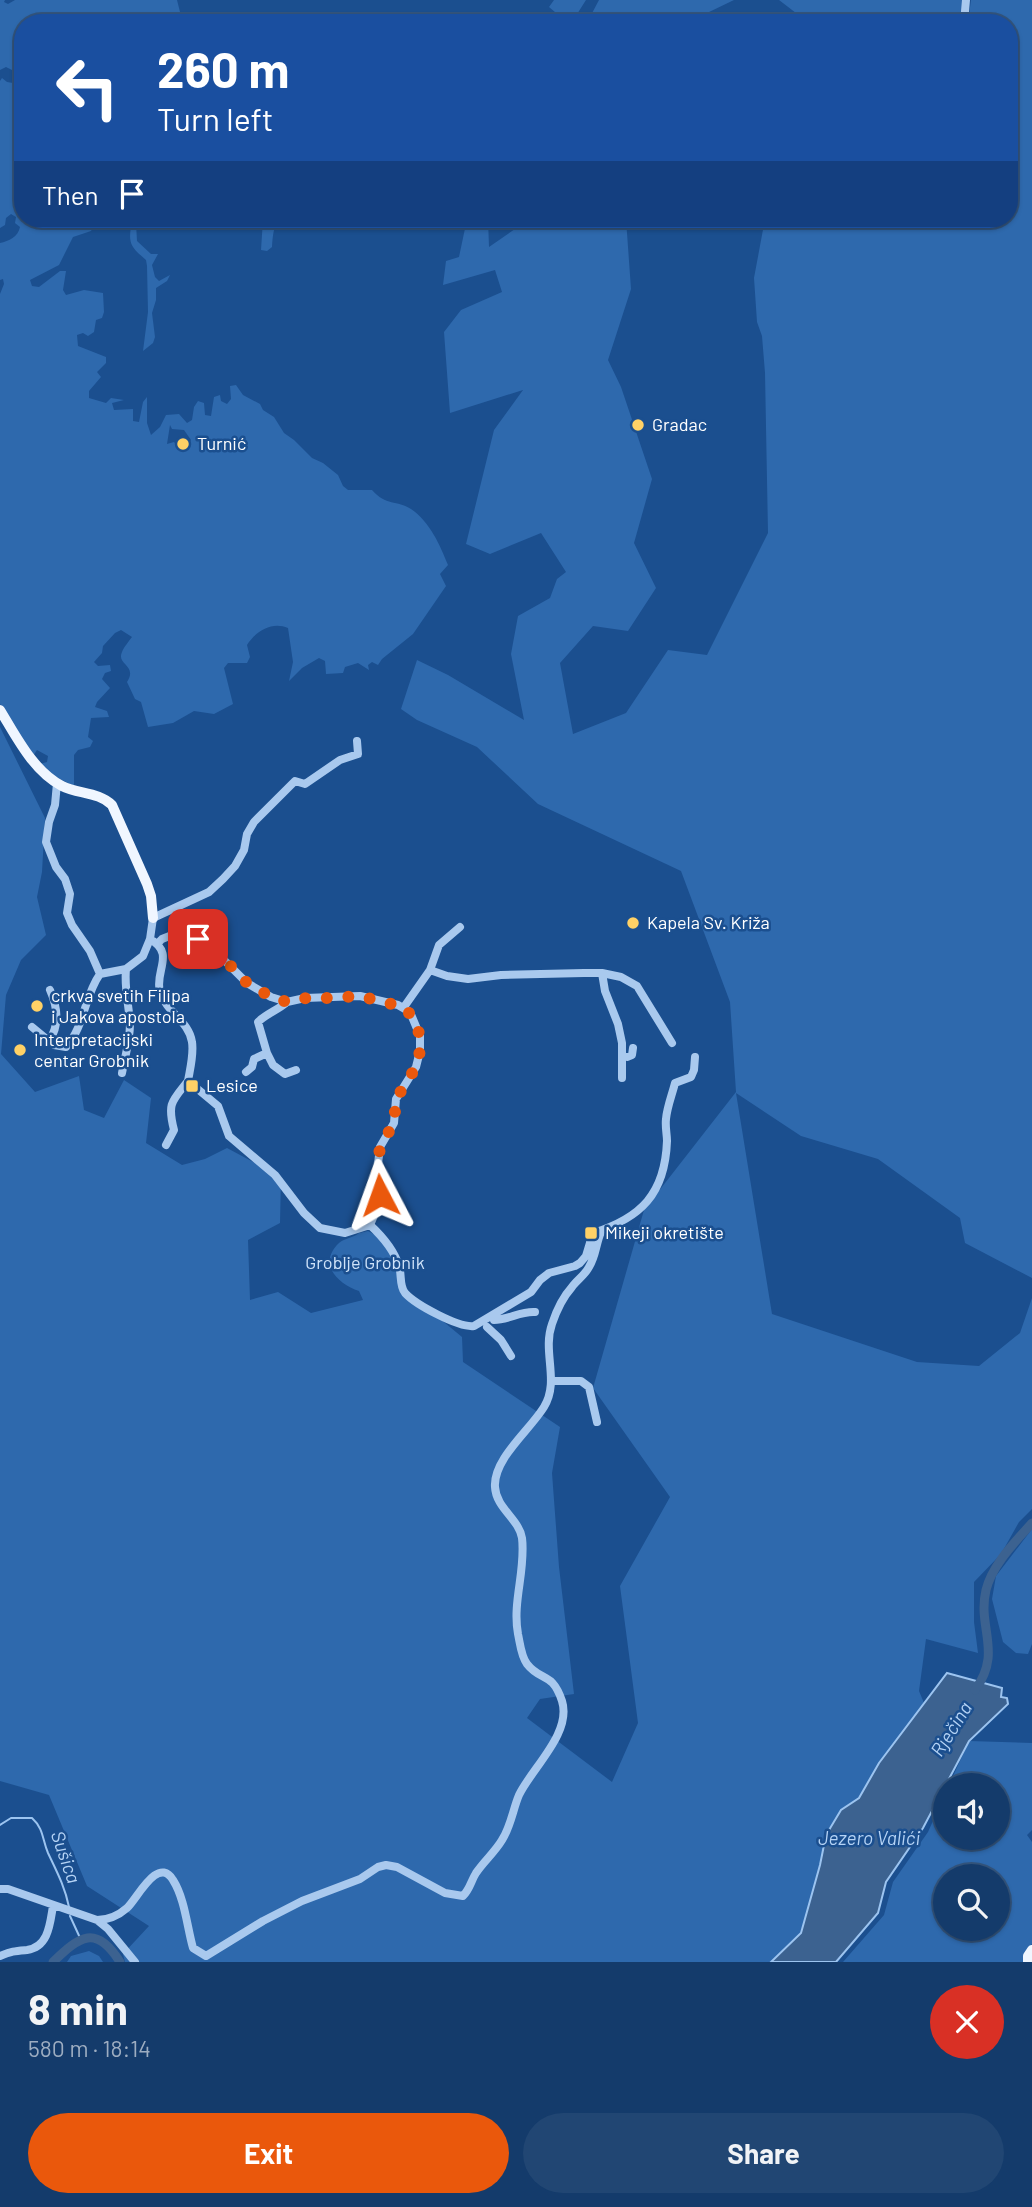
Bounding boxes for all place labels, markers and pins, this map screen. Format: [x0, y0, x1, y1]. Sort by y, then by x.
place label: Gradac [652, 413, 707, 435]
marker: Gradac [630, 417, 646, 433]
place label: Turnić [197, 432, 246, 454]
marker: Turnić [175, 436, 191, 452]
pin [168, 909, 228, 969]
place label: Kapela Sv. Križa [647, 911, 770, 933]
marker: Kapela Sv. Križa [625, 915, 641, 931]
place label: crkva svetih Filipa i Jakova apostola [51, 984, 190, 1027]
marker: crkva svetih Filipa i Jakova apostola [29, 998, 45, 1014]
place label: Interpretacijski centar Grobnik [34, 1028, 153, 1071]
marker: Interpretacijski centar Grobnik [12, 1042, 28, 1058]
place label: Lesice [206, 1074, 258, 1096]
marker: Lesice [184, 1078, 200, 1094]
place label: Mikeji okretište [605, 1221, 724, 1243]
marker: Mikeji okretište [583, 1225, 599, 1241]

